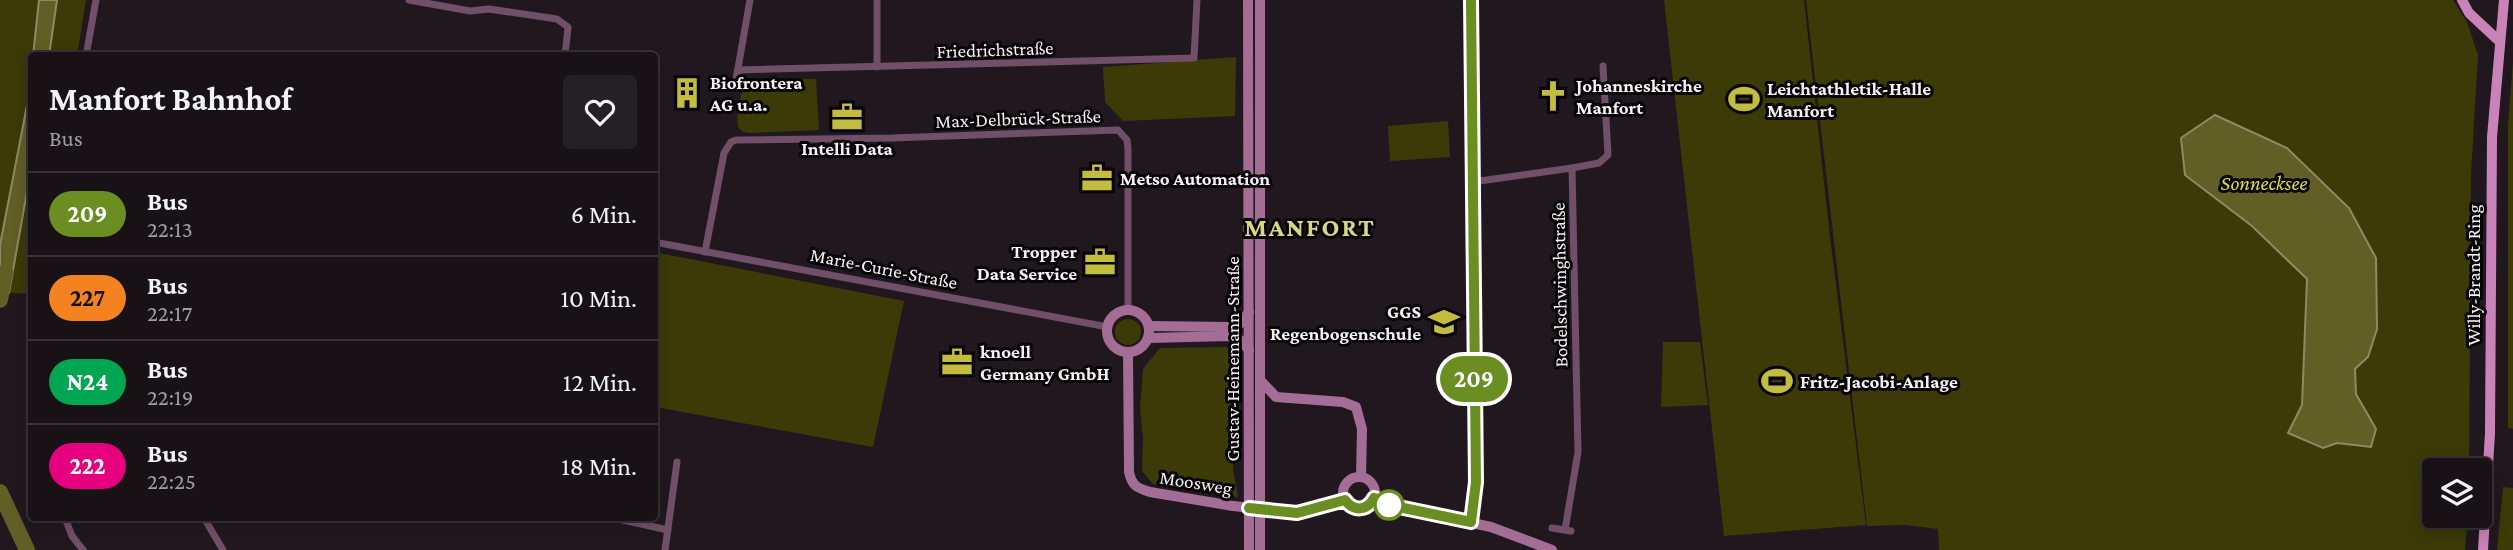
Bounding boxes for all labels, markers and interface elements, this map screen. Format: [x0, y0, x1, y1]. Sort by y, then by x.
street label: Friedrichstraße [936, 37, 1054, 62]
place label: Biofrontera AG u.a. [709, 72, 803, 115]
button: heart [563, 75, 637, 149]
place label: Johanneskirche Manfort [1574, 75, 1702, 118]
building icon: Biofrontera AG u.a. [670, 76, 704, 110]
place label: Leichtathletik-Halle Manfort [1767, 78, 1931, 121]
church icon: Johanneskirche Manfort [1536, 79, 1570, 113]
text: Manfort Bahnhof [49, 80, 292, 117]
sports icon: Leichtathletik-Halle Manfort [1727, 82, 1761, 116]
office icon: Intelli Data [830, 100, 864, 134]
street label: Max-Delbrück-Straße [935, 105, 1101, 132]
text: Bus [49, 125, 83, 151]
place label: Intelli Data [801, 138, 893, 159]
office icon: Metso Automation [1080, 161, 1114, 195]
place label: Metso Automation [1120, 168, 1270, 189]
water label: Sonnecksee [2221, 171, 2307, 195]
text: Bus [147, 187, 188, 216]
text: 209 [68, 200, 107, 227]
text: 6 Min. [571, 200, 637, 229]
street label: Bodelschwinghstraße [1548, 202, 1571, 368]
street label: Willy-Brandt-Ring [2463, 204, 2484, 346]
district label: MANFORT [1244, 213, 1376, 242]
text: 22:13 [147, 216, 193, 242]
place label: Tropper Data Service [977, 241, 1077, 284]
street label: Marie-Curie-Straße [809, 244, 959, 293]
office icon: Tropper Data Service [1083, 245, 1117, 279]
street label: Gustav-Heinemann-Straße [1222, 257, 1243, 461]
text: Bus [147, 271, 188, 300]
text: 227 [70, 284, 105, 311]
text: 10 Min. [560, 284, 637, 313]
text: 22:17 [147, 300, 192, 326]
place label: GGS Regenbogenschule [1270, 301, 1421, 344]
school or university icon: GGS Regenbogenschule [1427, 305, 1461, 339]
place label: knoell Germany GmbH [980, 341, 1109, 384]
office icon: knoell Germany GmbH [940, 345, 974, 379]
text: Bus [147, 355, 188, 384]
line badge: 209 [1434, 356, 1514, 402]
sports icon: Fritz-Jacobi-Anlage [1760, 364, 1794, 398]
text: 209 [1454, 365, 1494, 392]
text: N24 [67, 368, 108, 395]
text: 12 Min. [563, 368, 637, 397]
place label: Fritz-Jacobi-Anlage [1800, 371, 1958, 392]
text: 22:19 [147, 384, 193, 410]
text: Bus [147, 439, 188, 468]
text: 222 [69, 452, 106, 479]
text: 18 Min. [561, 452, 637, 481]
map controls [2422, 458, 2492, 528]
button: layers [2422, 458, 2492, 528]
street label: Moosweg [1158, 466, 1234, 499]
text: 22:25 [147, 468, 196, 494]
unlabelled marker [1374, 490, 1404, 520]

